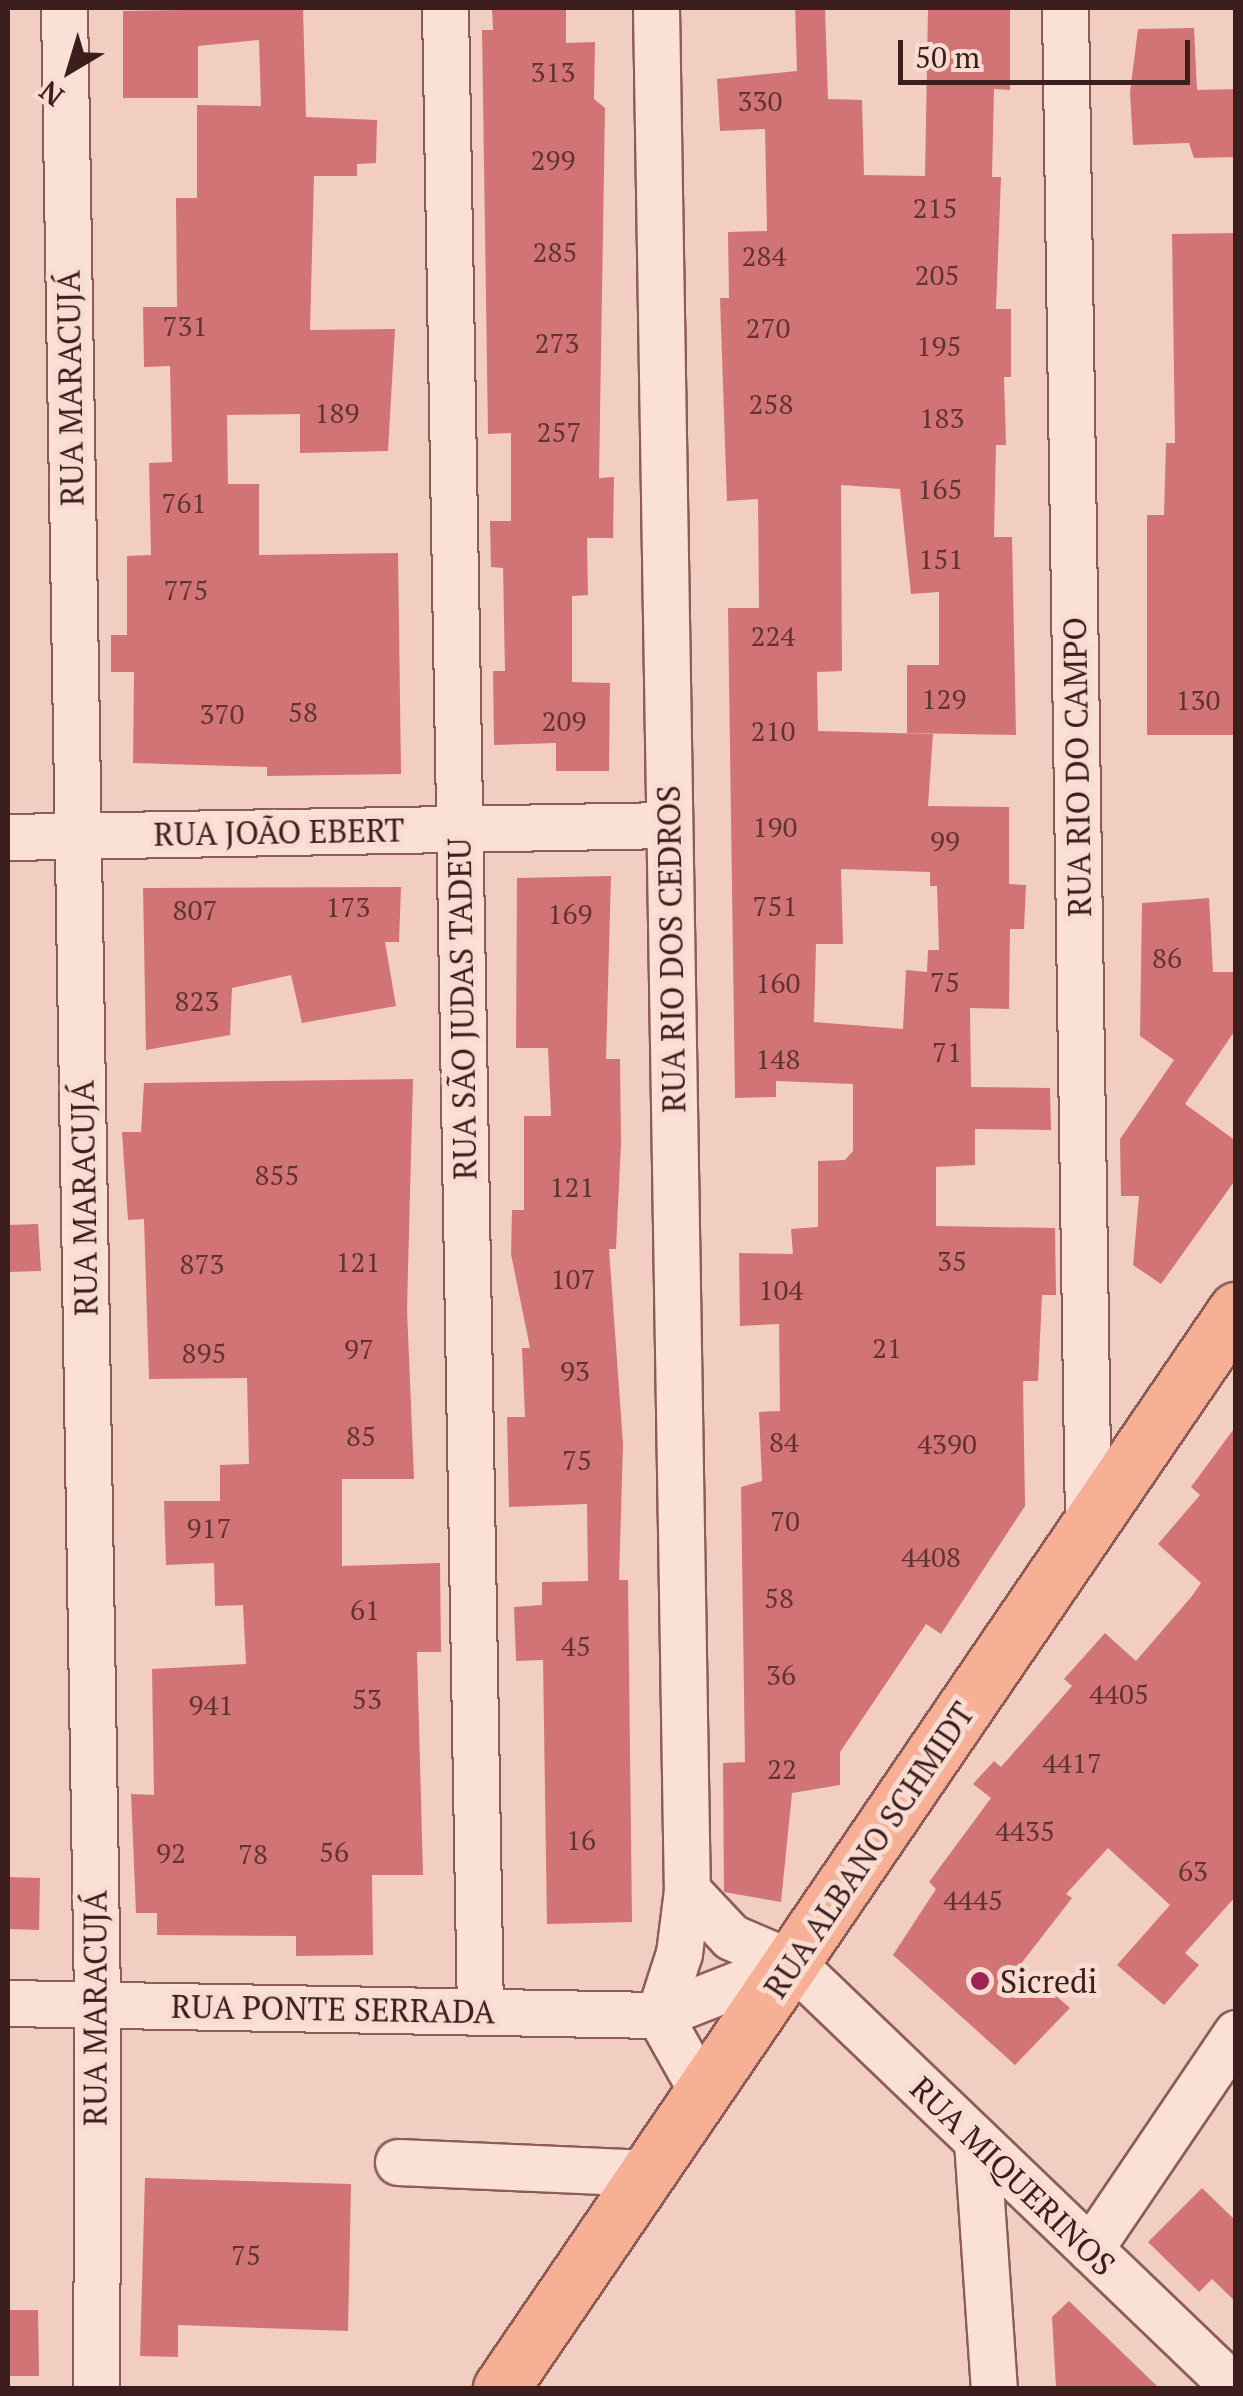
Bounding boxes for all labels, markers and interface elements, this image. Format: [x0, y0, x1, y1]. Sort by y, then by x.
north arrow [20, 20, 120, 120]
scale bar [903, 20, 1196, 82]
text: 50 m [915, 37, 980, 77]
house number: 313 [531, 55, 575, 89]
text: N [31, 73, 71, 115]
house number: 330 [738, 84, 782, 118]
house number: 299 [531, 143, 575, 177]
house number: 215 [913, 191, 957, 225]
house number: 285 [533, 235, 577, 269]
house number: 284 [742, 239, 786, 273]
house number: 205 [915, 258, 959, 292]
street label: RUA MARACUJÁ [49, 269, 91, 507]
house number: 731 [163, 309, 207, 343]
house number: 270 [746, 311, 790, 345]
house number: 273 [535, 326, 579, 360]
house number: 195 [917, 329, 961, 363]
house number: 258 [749, 387, 793, 421]
house number: 189 [315, 396, 359, 430]
house number: 183 [920, 401, 964, 435]
house number: 257 [537, 415, 581, 449]
house number: 165 [918, 472, 962, 506]
house number: 761 [162, 486, 206, 520]
house number: 151 [919, 542, 963, 576]
house number: 775 [164, 573, 208, 607]
street label: RUA RIO DO CAMPO [1055, 616, 1099, 918]
house number: 224 [751, 619, 795, 653]
house number: 129 [922, 682, 966, 716]
house number: 130 [1176, 683, 1220, 717]
house number: 58 [288, 695, 318, 729]
house number: 370 [200, 697, 244, 731]
house number: 209 [542, 704, 586, 738]
house number: 210 [751, 714, 795, 748]
street label: RUA RIO DOS CEDROS [649, 785, 693, 1113]
house number: 190 [753, 810, 797, 844]
street label: RUA JOÃO EBERT [153, 811, 405, 853]
house number: 99 [930, 824, 960, 858]
street label: RUA SÃO JUDAS TADEU [440, 838, 484, 1180]
house number: 751 [753, 889, 797, 923]
house number: 173 [326, 890, 370, 924]
house number: 807 [173, 893, 217, 927]
house number: 169 [548, 897, 592, 931]
house number: 86 [1152, 941, 1182, 975]
house number: 75 [930, 965, 960, 999]
house number: 160 [756, 966, 800, 1000]
house number: 823 [175, 984, 219, 1018]
house number: 71 [932, 1035, 962, 1069]
house number: 148 [756, 1042, 800, 1076]
street label: RUA MARACUJÁ [63, 1079, 105, 1317]
house number: 855 [255, 1158, 299, 1192]
house number: 121 [550, 1170, 594, 1204]
house number: 35 [937, 1244, 967, 1278]
house number: 121 [336, 1245, 380, 1279]
house number: 873 [180, 1247, 224, 1281]
house number: 107 [551, 1262, 595, 1296]
house number: 104 [759, 1273, 803, 1307]
house number: 21 [872, 1331, 902, 1365]
house number: 97 [344, 1332, 374, 1366]
house number: 895 [182, 1336, 226, 1370]
house number: 93 [560, 1354, 590, 1388]
house number: 85 [346, 1419, 376, 1453]
house number: 84 [769, 1425, 799, 1459]
house number: 4390 [917, 1427, 977, 1461]
house number: 75 [562, 1443, 592, 1477]
house number: 70 [770, 1504, 800, 1538]
house number: 917 [187, 1511, 231, 1545]
house number: 4408 [901, 1540, 961, 1574]
house number: 58 [764, 1581, 794, 1615]
house number: 61 [350, 1593, 380, 1627]
house number: 45 [561, 1629, 591, 1663]
house number: 36 [766, 1658, 796, 1692]
house number: 4405 [1089, 1677, 1149, 1711]
house number: 53 [352, 1682, 382, 1716]
house number: 941 [189, 1688, 233, 1722]
street label: RUA ALBANO SCHMIDT [755, 1695, 983, 2005]
house number: 4417 [1042, 1746, 1102, 1780]
house number: 22 [767, 1752, 797, 1786]
house number: 4435 [995, 1814, 1055, 1848]
house number: 16 [566, 1823, 596, 1857]
house number: 56 [319, 1835, 349, 1869]
house number: 92 [156, 1836, 186, 1870]
house number: 78 [238, 1837, 268, 1871]
house number: 63 [1178, 1854, 1208, 1888]
house number: 4445 [943, 1883, 1003, 1917]
street label: RUA MARACUJÁ [76, 1890, 114, 2126]
place label: Sicredi [1000, 1962, 1097, 2000]
marker: Sicredi [969, 1970, 991, 1992]
street label: RUA PONTE SERRADA [170, 1987, 496, 2031]
street label: RUA MIQUERINOS [902, 2068, 1124, 2284]
house number: 75 [231, 2238, 261, 2272]

